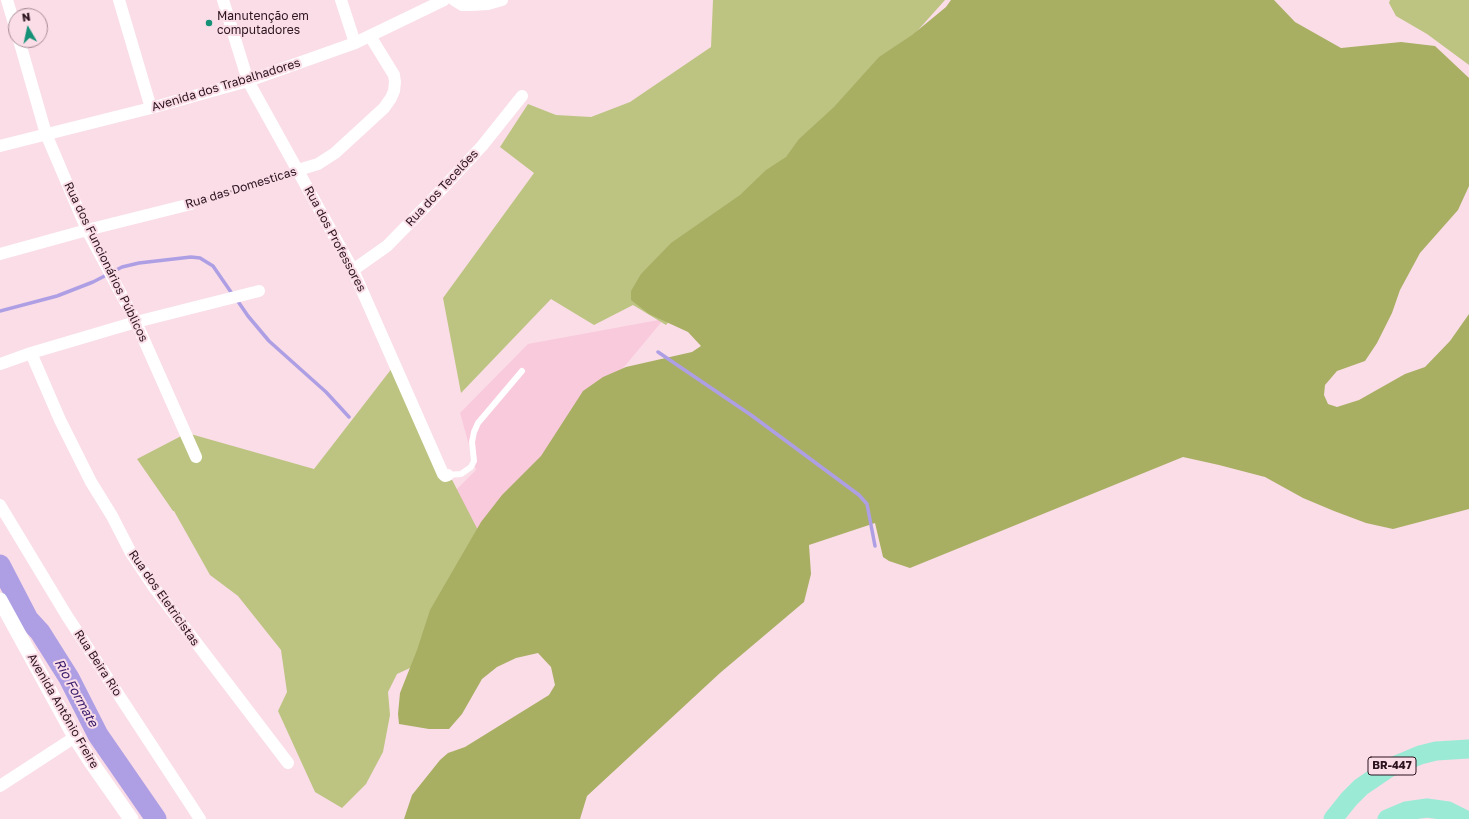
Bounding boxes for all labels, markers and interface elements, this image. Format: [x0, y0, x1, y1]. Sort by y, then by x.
north arrow [8, 8, 48, 48]
place label: Manutenção em computadores [217, 9, 309, 37]
text: N [21, 10, 31, 24]
marker: Manutenção em computadores [204, 18, 214, 28]
street label: Avenida dos Trabalhadores [150, 55, 302, 115]
street label: Rua dos Tecelões [403, 147, 481, 229]
street label: Rua das Domesticas [184, 164, 298, 212]
street label: Rua dos Funcionários Públicos [61, 180, 151, 344]
street label: Rua dos Professores [301, 184, 369, 294]
street label: Rua dos Eletricistas [126, 547, 202, 649]
street label: Rua Beira Rio [71, 627, 125, 699]
street label: Avenida Antônio Freire [24, 651, 102, 771]
water label: Rio Formate [51, 656, 101, 730]
road number: BR-447 [1368, 757, 1416, 775]

